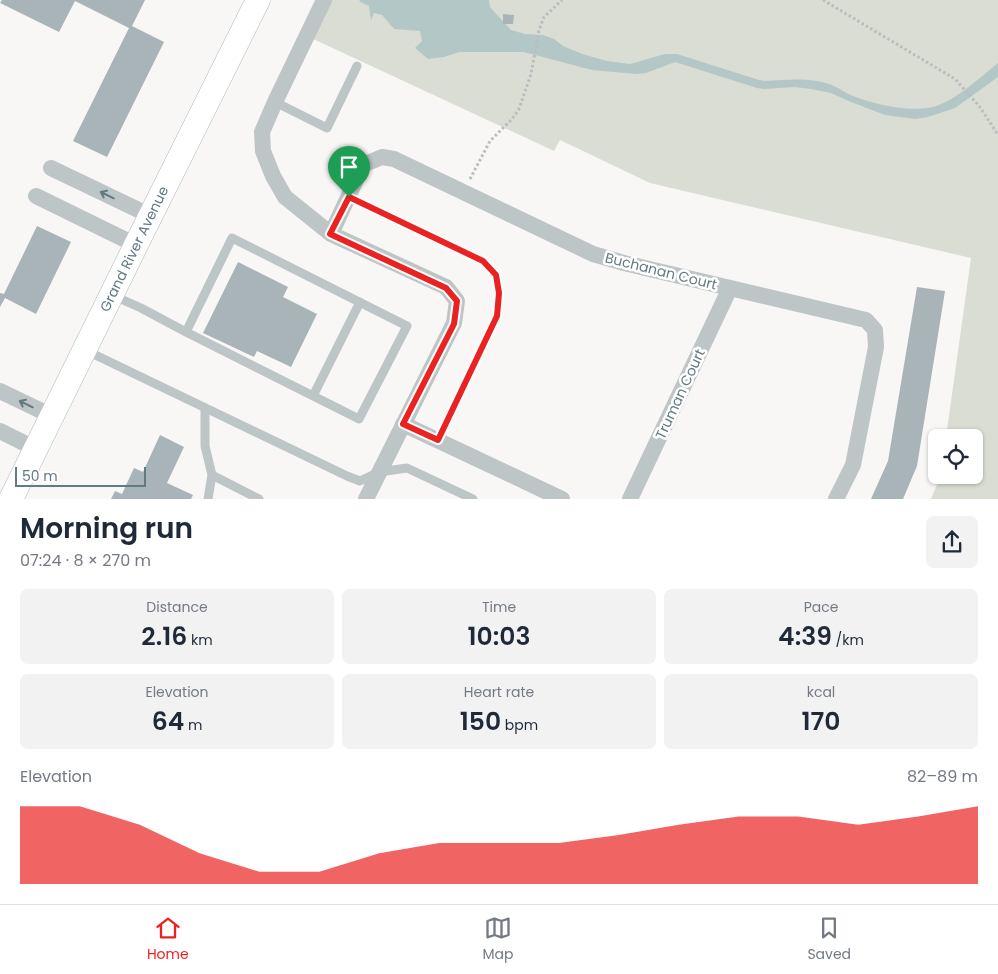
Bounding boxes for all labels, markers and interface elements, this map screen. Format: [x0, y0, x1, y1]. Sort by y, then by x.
pin [328, 146, 370, 197]
icon: arrive [335, 153, 363, 181]
street label: Grand River Avenue [95, 182, 173, 315]
one-way arrow [100, 190, 115, 199]
street label: Buchanan Court [603, 247, 719, 295]
street label: Truman Court [650, 346, 710, 442]
one-way arrow [19, 398, 34, 408]
map controls [928, 429, 983, 484]
button: locate [928, 429, 983, 484]
scale bar [15, 464, 146, 487]
text: 50 m [22, 466, 58, 486]
text: Morning run [20, 509, 193, 548]
button: share [926, 516, 978, 568]
text: 07:24 · 8 × 270 m [20, 549, 151, 572]
text: Distance [146, 597, 208, 617]
text: Time [482, 597, 516, 617]
text: Pace [804, 597, 838, 617]
text: 2.16 [141, 619, 187, 654]
text: 10:03 [468, 619, 530, 654]
text: 4:39 [778, 619, 832, 654]
text: km [187, 630, 213, 650]
text: /km [832, 630, 864, 650]
text: Elevation [145, 682, 209, 702]
text: Heart rate [464, 682, 534, 702]
text: kcal [807, 682, 835, 702]
text: 64 [152, 704, 184, 739]
text: 150 [460, 704, 501, 739]
text: 170 [802, 704, 840, 739]
text: m [184, 715, 202, 735]
text: bpm [501, 715, 538, 735]
text: Elevation [20, 765, 92, 788]
text: 82–89 m [907, 765, 978, 788]
tab: Home [147, 914, 189, 965]
tab: Map [483, 914, 514, 965]
tab: Saved [807, 914, 851, 965]

